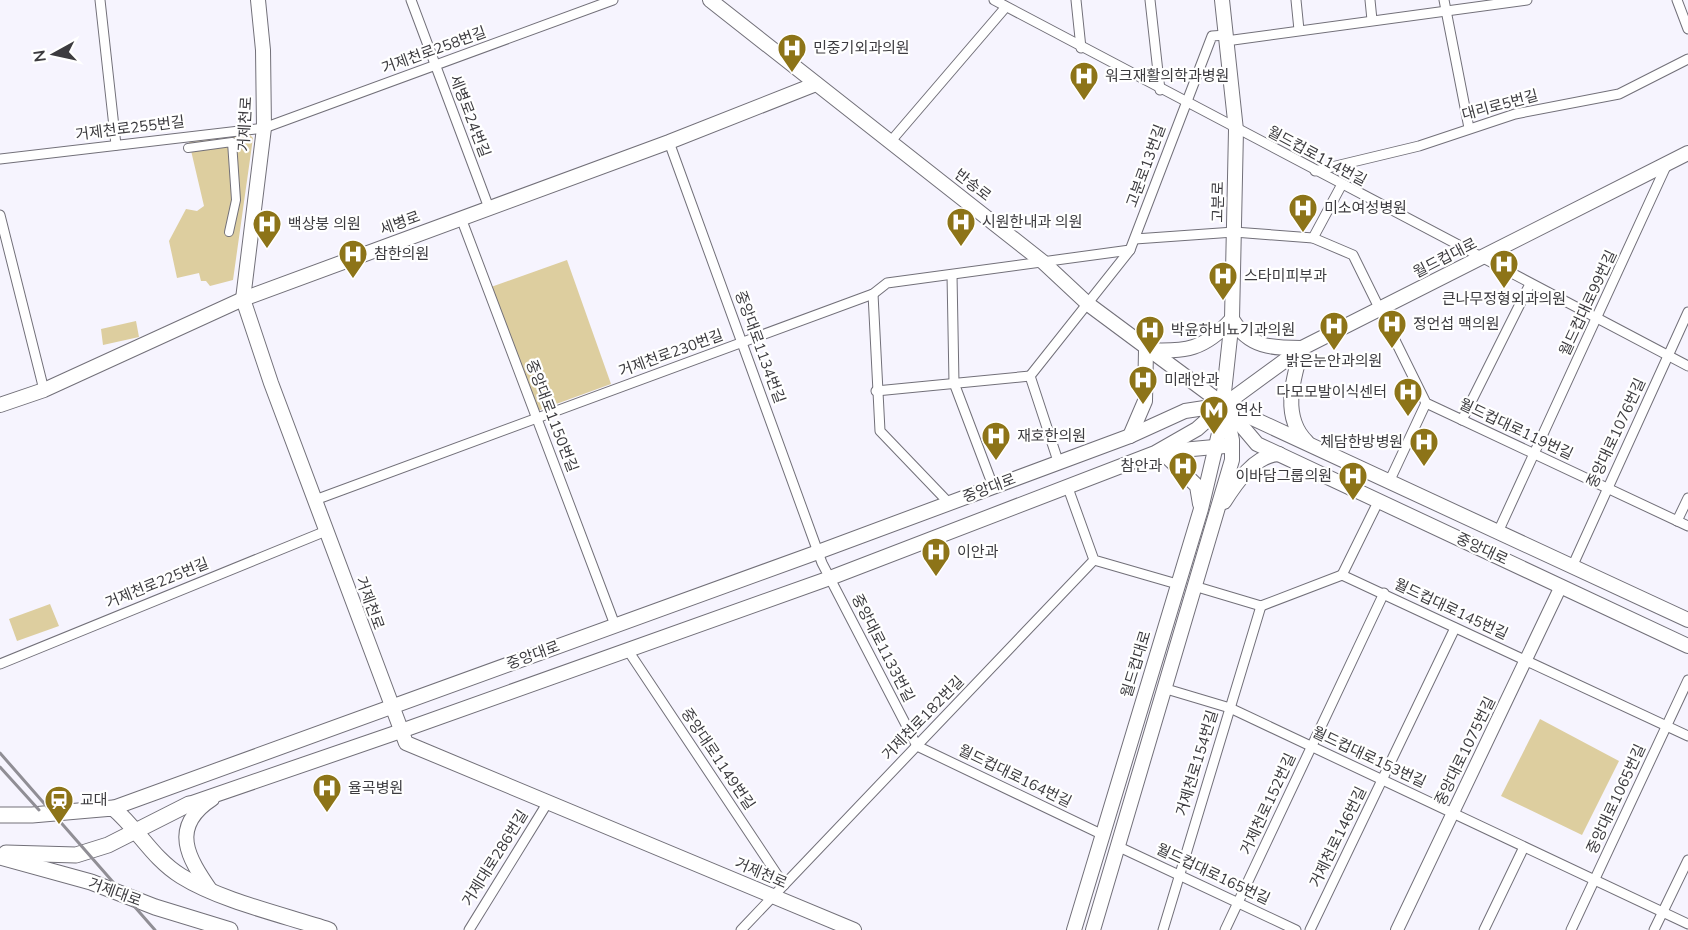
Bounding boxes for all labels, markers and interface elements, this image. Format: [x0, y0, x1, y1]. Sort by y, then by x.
street label: 거제천로258번길 [379, 22, 489, 78]
north arrow [24, 24, 84, 84]
hospital icon: 민중기외과의원 [776, 32, 808, 74]
place label: 민중기외과의원 [813, 38, 910, 58]
text: N [28, 48, 52, 63]
hospital icon: 워크재활의학과병원 [1068, 60, 1100, 102]
place label: 워크재활의학과병원 [1105, 66, 1229, 86]
street label: 세병로24번길 [445, 72, 495, 160]
street label: 대리로5번길 [1460, 85, 1540, 125]
street label: 거제천로 [234, 96, 256, 152]
street label: 거제천로255번길 [74, 111, 186, 145]
street label: 월드컵로114번길 [1264, 121, 1370, 191]
street label: 고분로13번길 [1122, 122, 1170, 210]
street label: 반송로 [951, 164, 995, 206]
street label: 고분로 [1208, 181, 1228, 223]
hospital icon: 미소여성병원 [1287, 192, 1319, 234]
place label: 미소여성병원 [1324, 198, 1407, 218]
hospital icon: 시원한내과 의원 [945, 206, 977, 248]
street label: 세병로 [377, 207, 423, 239]
hospital icon: 백상붕 의원 [251, 208, 283, 250]
place label: 시원한내과 의원 [982, 212, 1082, 232]
place label: 백상붕 의원 [288, 214, 361, 234]
street label: 월드컵대로 [1410, 233, 1480, 283]
hospital icon: 참한의원 [337, 238, 369, 280]
place label: 참한의원 [374, 244, 429, 264]
street label: 월드컵대로99번길 [1555, 247, 1621, 359]
hospital icon: 큰나무정형외과의원 [1488, 248, 1520, 290]
hospital icon: 스타미피부과 [1207, 260, 1239, 302]
place label: 스타미피부과 [1244, 266, 1327, 286]
street label: 중앙대로1134번길 [730, 288, 790, 406]
place label: 큰나무정형외과의원 [1442, 289, 1566, 309]
hospital icon: 정언섭 맥의원 [1376, 308, 1408, 350]
hospital icon: 밝은눈안과의원 [1318, 310, 1350, 352]
hospital icon: 박윤하비뇨기과의원 [1134, 314, 1166, 356]
place label: 정언섭 맥의원 [1413, 314, 1500, 334]
place label: 박윤하비뇨기과의원 [1171, 320, 1295, 340]
street label: 거제천로230번길 [616, 325, 726, 381]
place label: 밝은눈안과의원 [1286, 351, 1382, 371]
street label: 중앙대로1150번길 [521, 357, 583, 475]
hospital icon: 미래안과 [1127, 364, 1159, 406]
place label: 미래안과 [1164, 370, 1219, 390]
street label: 중앙대로1076번길 [1582, 375, 1650, 491]
hospital icon: 다모모발이식센터 [1392, 376, 1424, 418]
place label: 다모모발이식센터 [1277, 382, 1387, 402]
metro station icon: 연산 [1198, 394, 1230, 436]
street label: 월드컵대로119번길 [1456, 394, 1576, 464]
place label: 연산 [1235, 400, 1263, 420]
hospital icon: 재호한의원 [980, 420, 1012, 462]
place label: 재호한의원 [1017, 426, 1086, 446]
hospital icon: 체담한방병원 [1408, 426, 1440, 468]
place label: 체담한방병원 [1320, 432, 1403, 452]
hospital icon: 참안과 [1167, 450, 1199, 492]
place label: 참안과 [1121, 456, 1162, 476]
hospital icon: 이바담그룹의원 [1337, 460, 1369, 502]
place label: 이바담그룹의원 [1235, 466, 1332, 486]
street label: 중앙대로 [960, 469, 1018, 507]
street label: 중앙대로 [1453, 528, 1511, 570]
hospital icon: 이안과 [920, 536, 952, 578]
place label: 이안과 [957, 542, 999, 562]
street label: 거제천로225번길 [102, 553, 212, 613]
street label: 거제천로 [351, 574, 389, 632]
street label: 월드컵대로145번길 [1391, 574, 1511, 644]
street label: 중앙대로1133번길 [847, 591, 919, 705]
street label: 월드컵대로 [1116, 628, 1156, 700]
street label: 중앙대로 [504, 636, 562, 674]
street label: 거제천로182번길 [878, 672, 968, 764]
street label: 중앙대로1075번길 [1430, 693, 1500, 809]
street label: 중앙대로1149번길 [676, 704, 760, 814]
street label: 거제천로154번길 [1171, 708, 1223, 818]
street label: 월드컵대로153번길 [1309, 722, 1429, 792]
street label: 월드컵대로164번길 [955, 740, 1075, 812]
street label: 중앙대로1065번길 [1582, 741, 1650, 857]
street label: 거제천로152번길 [1236, 750, 1300, 858]
hospital icon: 율곡병원 [311, 772, 343, 814]
place label: 율곡병원 [348, 778, 403, 798]
street label: 거제천로146번길 [1305, 783, 1371, 891]
station icon: 교대 [43, 784, 75, 826]
place label: 교대 [80, 790, 108, 810]
street label: 거제대로286번길 [457, 806, 533, 910]
street label: 월드컵대로165번길 [1153, 839, 1273, 909]
street label: 거제천로 [732, 853, 790, 893]
street label: 거제대로 [86, 873, 144, 911]

